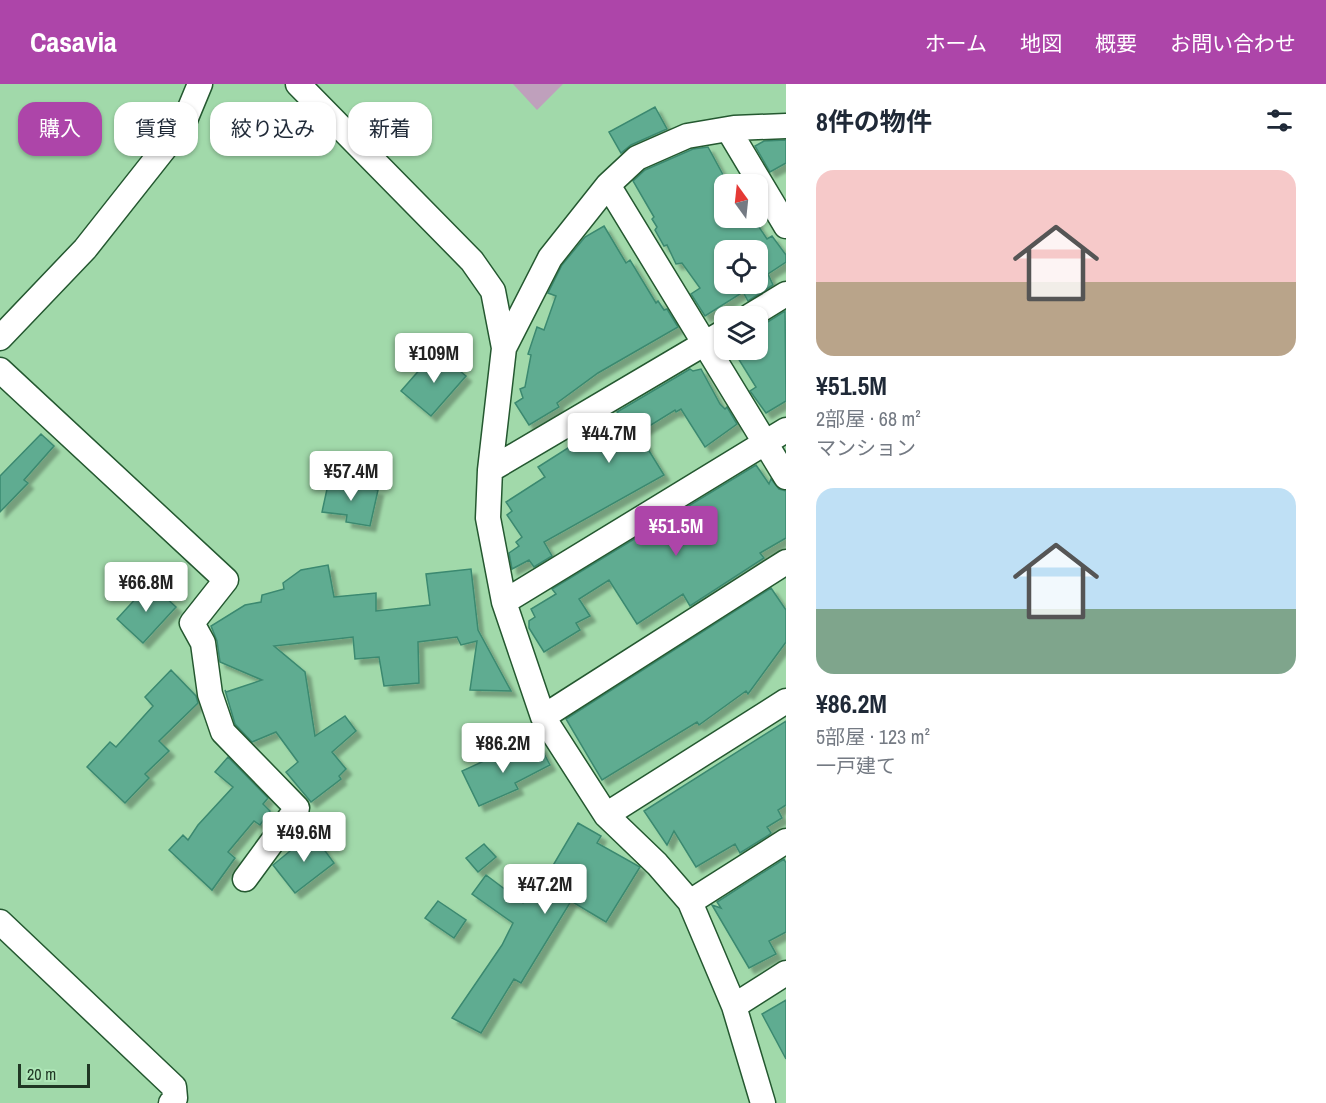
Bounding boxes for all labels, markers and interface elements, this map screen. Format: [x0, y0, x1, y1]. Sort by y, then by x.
text: Casavia [30, 23, 117, 61]
text: ホーム [925, 29, 987, 58]
text: 地図 [1020, 29, 1062, 58]
text: 概要 [1095, 29, 1137, 58]
text: お問い合わせ [1170, 29, 1296, 58]
chip: 購入 [18, 102, 102, 156]
chip: 賃貸 [114, 102, 198, 156]
chip: 絞り込み [210, 102, 336, 156]
chip: 新着 [348, 102, 432, 156]
text: 8件の物件 [816, 104, 932, 139]
icon: filters [1263, 104, 1296, 137]
north arrow [714, 174, 768, 228]
map controls [714, 174, 768, 360]
icon: home [1002, 209, 1110, 317]
button: locate [714, 240, 768, 294]
button: layers [714, 306, 768, 360]
pin: ¥109M [392, 333, 476, 384]
text: ¥109M [409, 339, 459, 366]
text: ¥51.5M [816, 368, 887, 403]
text: 2部屋 · 68 m² [816, 405, 921, 432]
pin: ¥44.7M [560, 413, 658, 464]
text: ¥44.7M [582, 419, 636, 446]
text: マンション [816, 434, 916, 461]
pin: ¥57.4M [302, 451, 400, 502]
text: ¥57.4M [324, 457, 378, 484]
pin: ¥51.5M [627, 506, 725, 557]
text: ¥51.5M [649, 512, 703, 539]
icon: home [1002, 527, 1110, 635]
pin: ¥66.8M [97, 562, 195, 613]
text: ¥66.8M [119, 568, 173, 595]
text: ¥86.2M [816, 686, 887, 721]
pin: ¥86.2M [454, 723, 552, 774]
text: 5部屋 · 123 m² [816, 723, 930, 750]
text: ¥86.2M [476, 729, 530, 756]
text: 一戸建て [816, 752, 896, 779]
pin: ¥49.6M [255, 812, 353, 863]
text: ¥49.6M [277, 818, 331, 845]
pin: ¥47.2M [496, 864, 594, 915]
text: ¥47.2M [518, 870, 572, 897]
scale bar [18, 1061, 90, 1088]
text: 20 m [27, 1063, 56, 1085]

